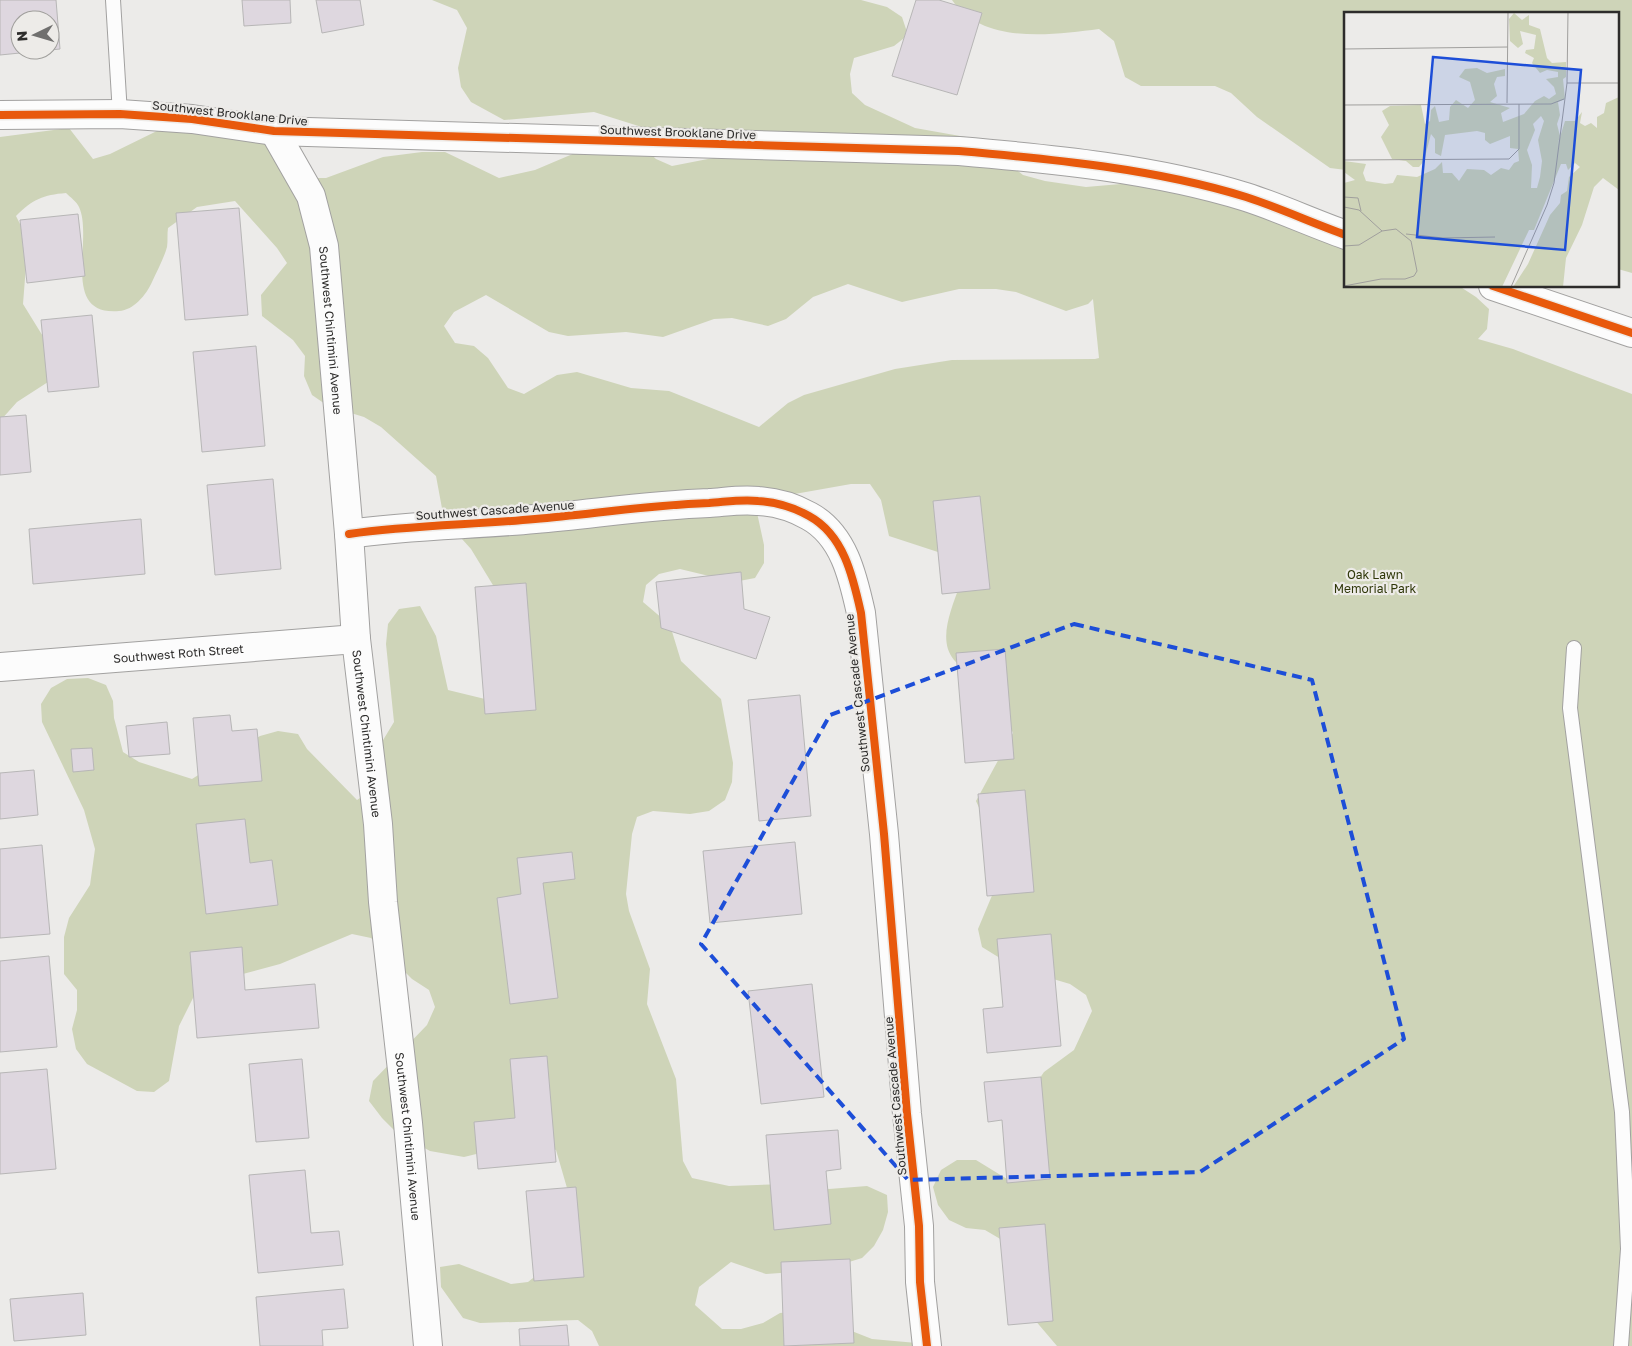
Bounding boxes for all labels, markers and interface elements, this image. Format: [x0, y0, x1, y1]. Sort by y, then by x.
north arrow [10, 10, 60, 60]
inset map [1344, 12, 1620, 288]
text: N [13, 30, 30, 42]
street label: Southwest Brooklane Drive [151, 97, 309, 129]
street label: Southwest Brooklane Drive [600, 122, 756, 142]
street label: Southwest Chintimini Avenue [317, 245, 346, 415]
street label: Southwest Cascade Avenue [415, 497, 575, 523]
park label: Oak Lawn Memorial Park [1334, 567, 1417, 596]
street label: Southwest Cascade Avenue [841, 613, 873, 773]
street label: Southwest Roth Street [113, 640, 245, 666]
street label: Southwest Chintimini Avenue [350, 649, 385, 818]
street label: Southwest Cascade Avenue [881, 1016, 909, 1176]
street label: Southwest Chintimini Avenue [393, 1051, 424, 1221]

